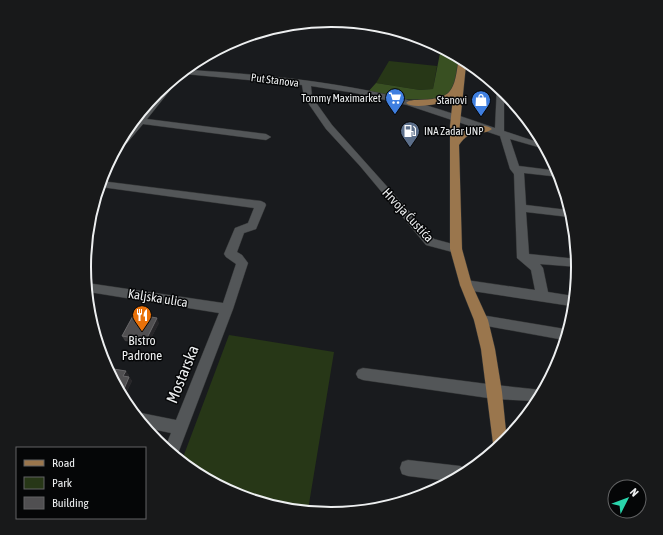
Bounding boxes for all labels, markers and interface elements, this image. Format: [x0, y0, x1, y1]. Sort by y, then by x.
street label: Put Stanova [250, 71, 300, 89]
supermarket icon: Tommy Maximarket [384, 87, 406, 115]
shop icon: Stanovi [470, 89, 492, 117]
place label: Tommy Maximarket [301, 92, 381, 104]
place label: Stanovi [437, 94, 467, 106]
fuel station icon: INA Zadar UNP [399, 120, 421, 148]
place label: INA Zadar UNP [424, 125, 484, 137]
street label: Hrvoja Ćustića [379, 185, 437, 245]
street label: Kaljska ulica [127, 286, 189, 310]
restaurant icon: Bistro Padrone [131, 304, 153, 332]
place label: Bistro Padrone [122, 333, 162, 363]
street label: Mostarska [162, 342, 202, 406]
legend [16, 447, 146, 519]
text: Road [52, 456, 75, 470]
text: Park [52, 476, 73, 490]
north arrow [607, 479, 647, 519]
text: N [628, 486, 641, 499]
text: Building [52, 496, 90, 510]

